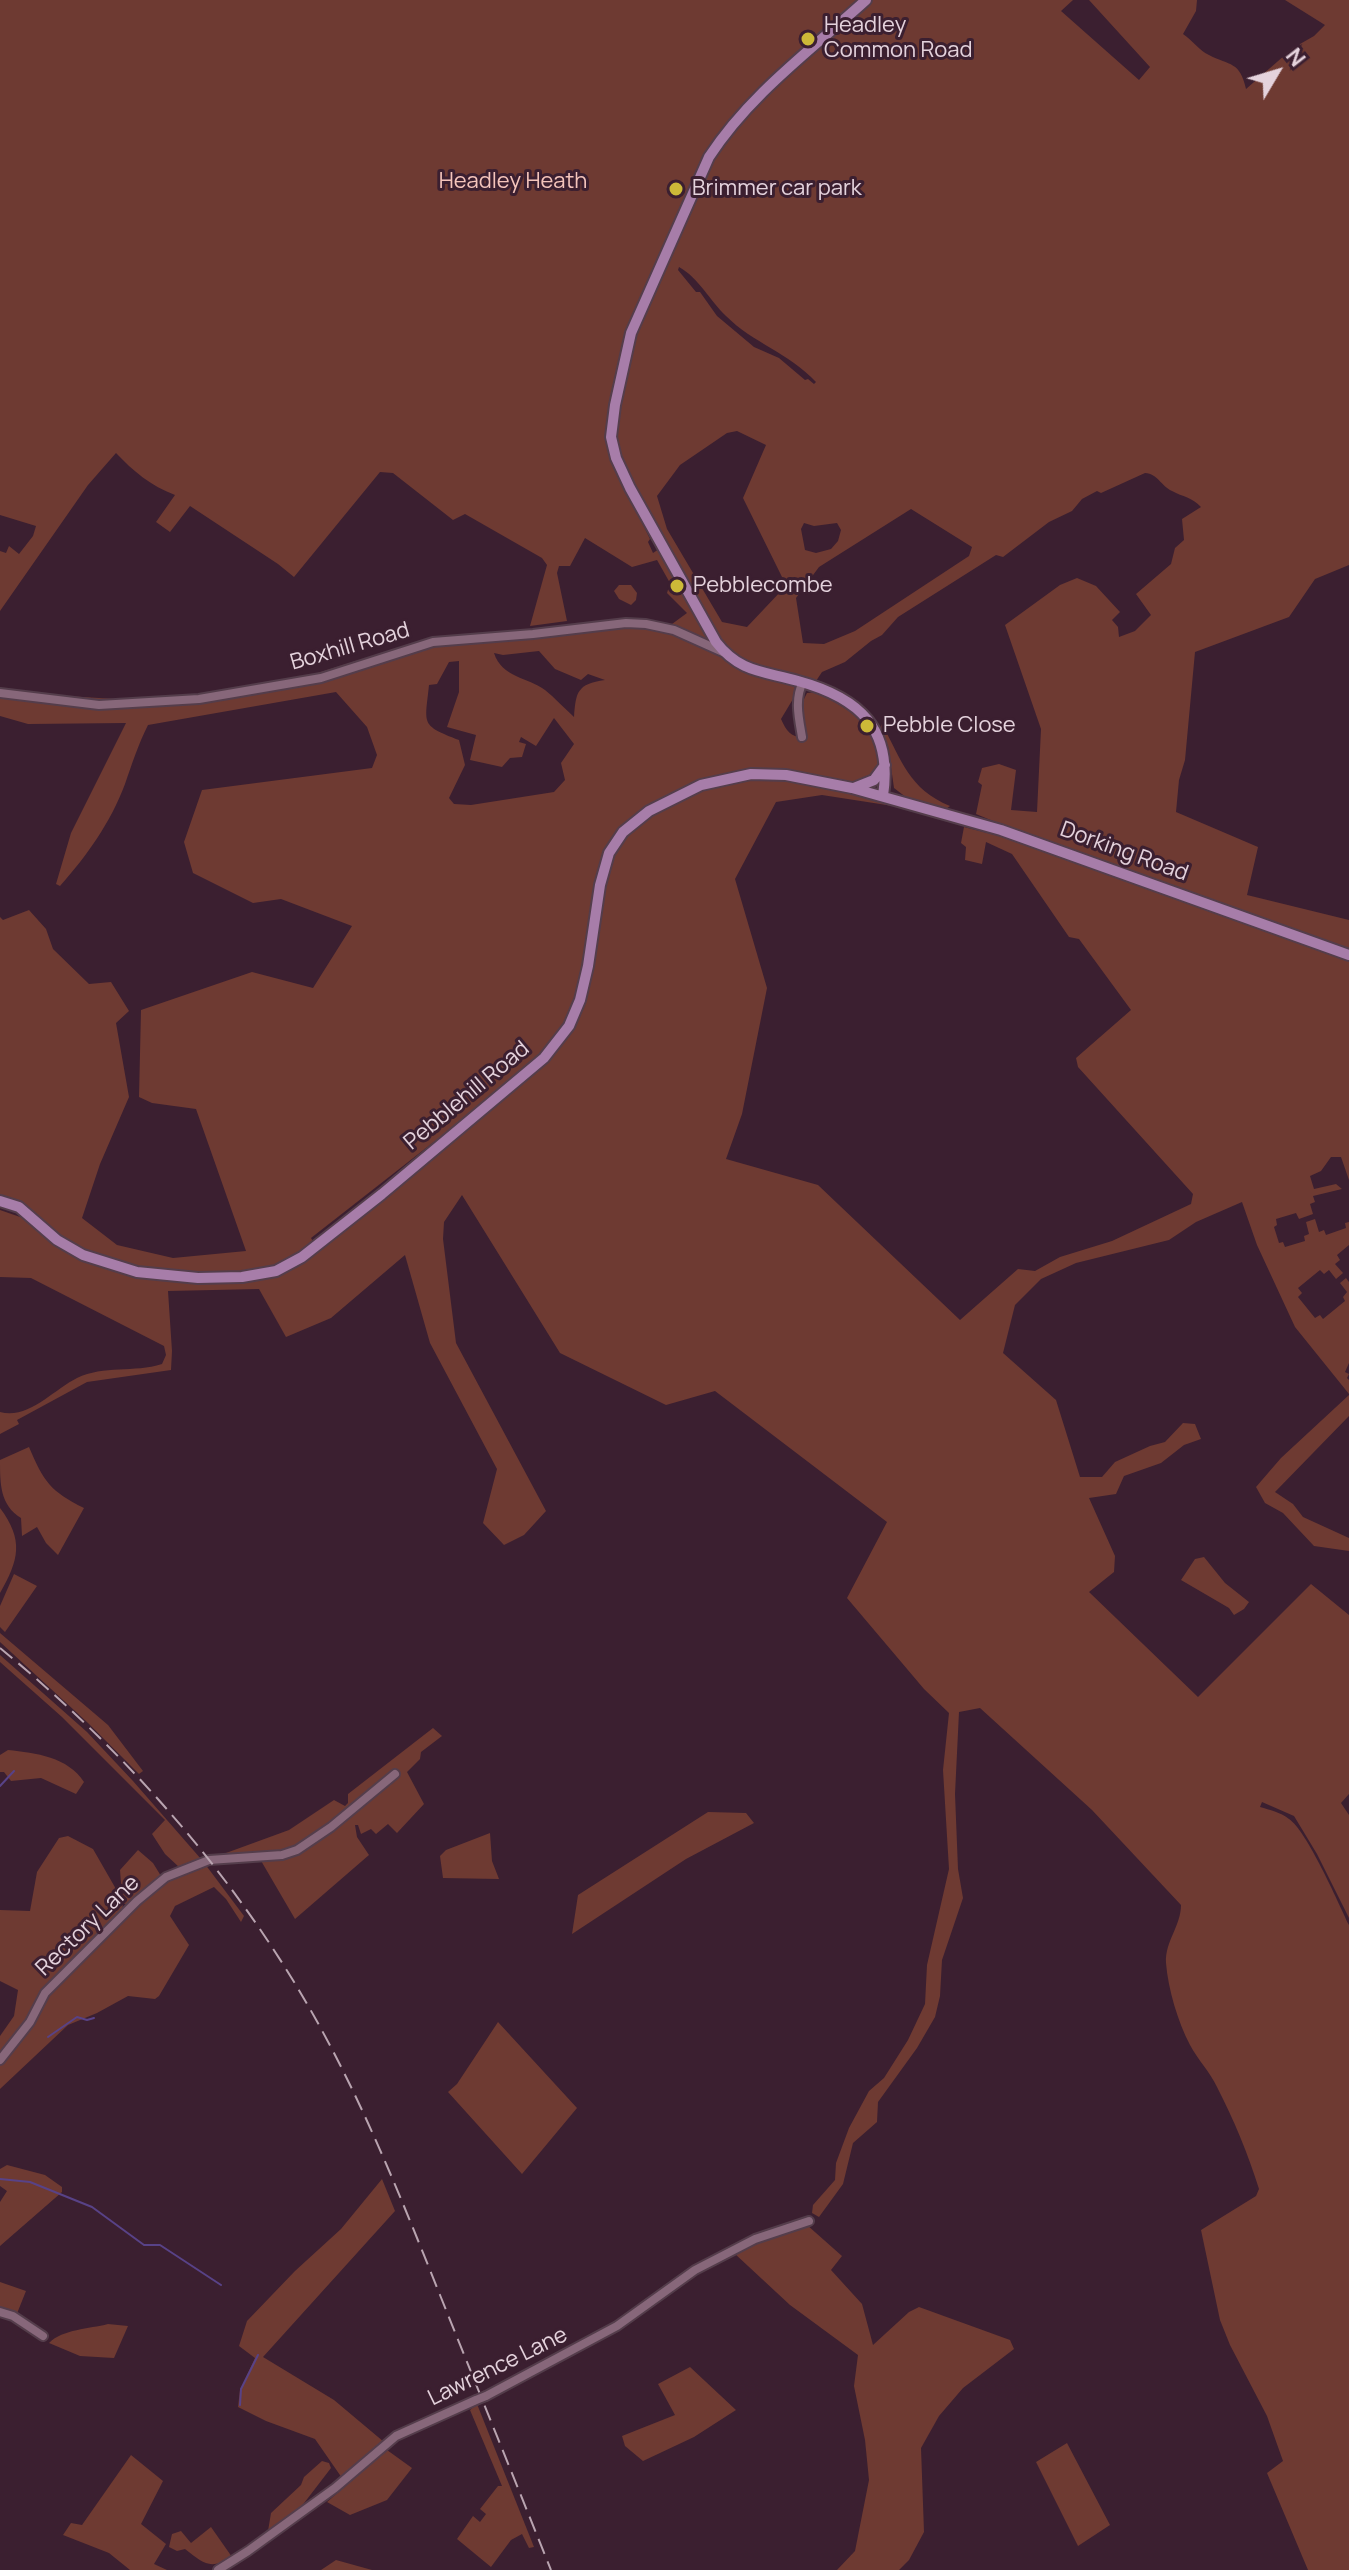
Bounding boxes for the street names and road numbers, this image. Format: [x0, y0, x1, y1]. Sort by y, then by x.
street label: Boxhill Road [287, 617, 413, 677]
street label: Dorking Road [1056, 817, 1192, 887]
street label: Pebblehill Road [399, 1036, 535, 1156]
street label: Rectory Lane [31, 1870, 145, 1982]
street label: Lawrence Lane [424, 2322, 572, 2412]

